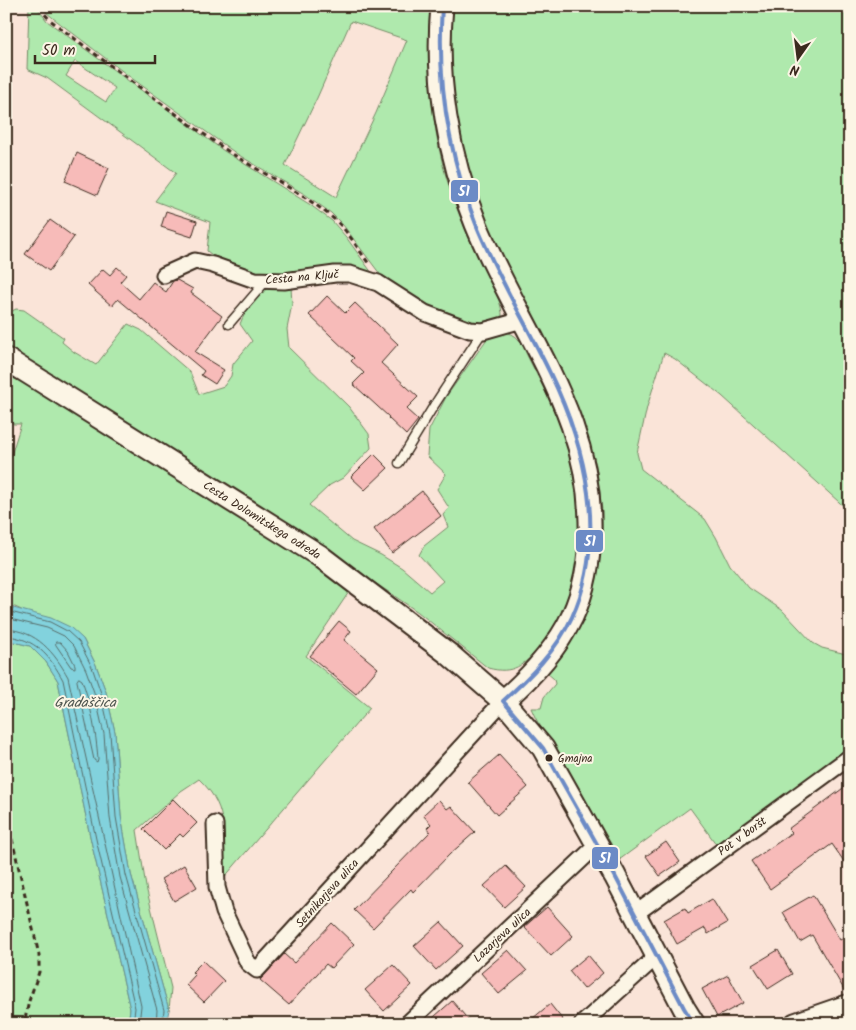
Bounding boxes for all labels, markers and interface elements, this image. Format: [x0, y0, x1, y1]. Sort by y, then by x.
scale bar [35, 32, 155, 64]
north arrow [774, 32, 824, 82]
text: 50 m [42, 39, 76, 63]
text: N [788, 58, 802, 81]
line badge: 51 [450, 179, 479, 203]
text: 51 [457, 181, 470, 203]
street label: Cesta na Ključ [264, 265, 340, 290]
street label: Cesta Dolomitskega odreda [199, 476, 325, 565]
line badge: 51 [575, 529, 604, 553]
text: 51 [583, 531, 596, 553]
water label: Gradaščica [54, 692, 117, 714]
place label: Gmajna [558, 750, 592, 768]
marker: Gmajna [544, 753, 554, 763]
street label: Pot v boršt [714, 812, 771, 861]
line badge: 51 [591, 846, 619, 870]
text: 51 [598, 848, 611, 870]
street label: Setnikarjeva ulica [291, 854, 364, 932]
street label: Lazarjeva ulica [469, 903, 536, 967]

